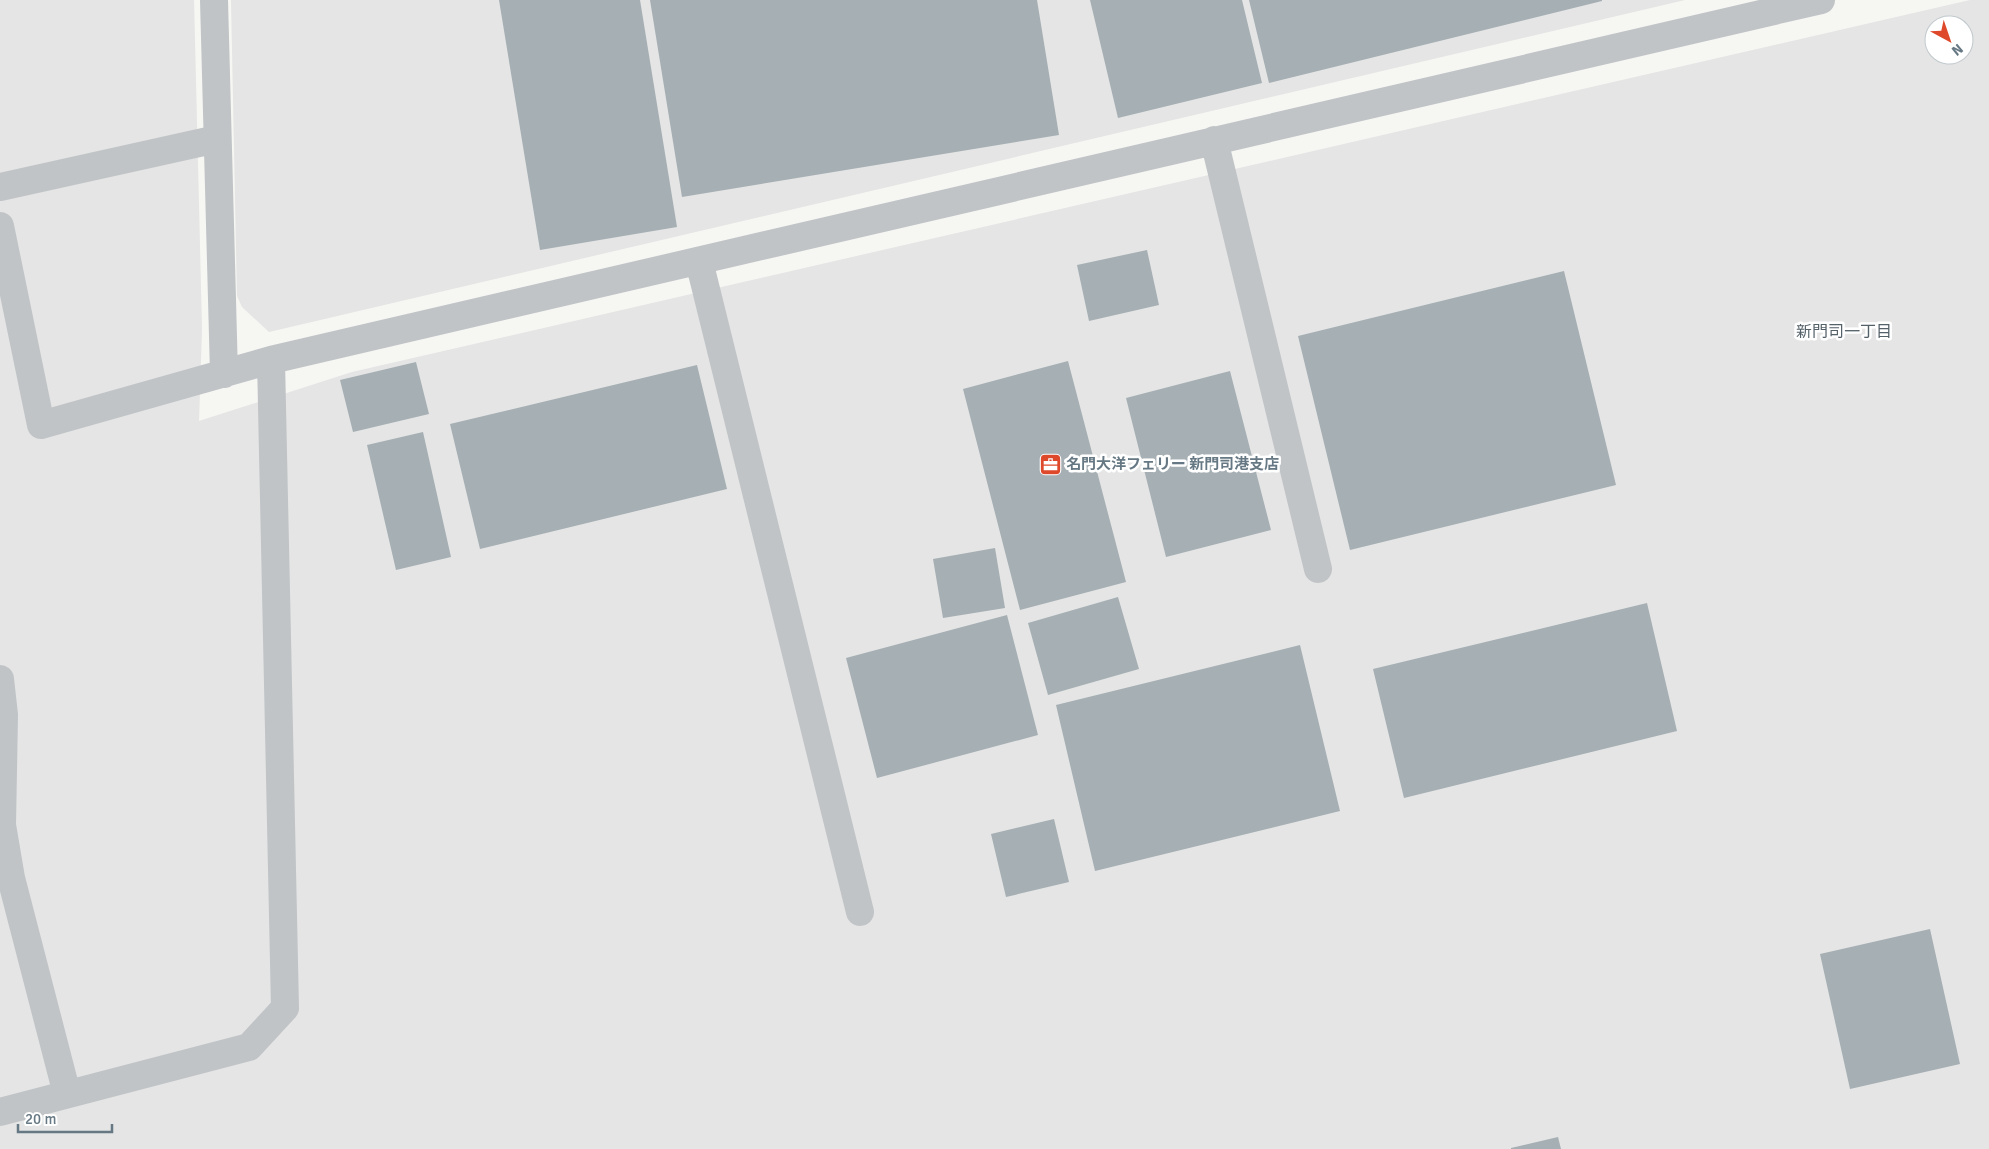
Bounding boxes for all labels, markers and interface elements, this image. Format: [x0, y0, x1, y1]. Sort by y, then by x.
north arrow [1924, 15, 1974, 65]
text: N [1948, 40, 1966, 59]
district label: 新門司一丁目 [1796, 322, 1892, 342]
office icon: 名門大洋フェリー 新門司港支店 [1038, 452, 1062, 476]
place label: 名門大洋フェリー 新門司港支店 [1066, 455, 1279, 473]
scale bar [18, 1102, 111, 1134]
text: 20 m [25, 1110, 56, 1128]

